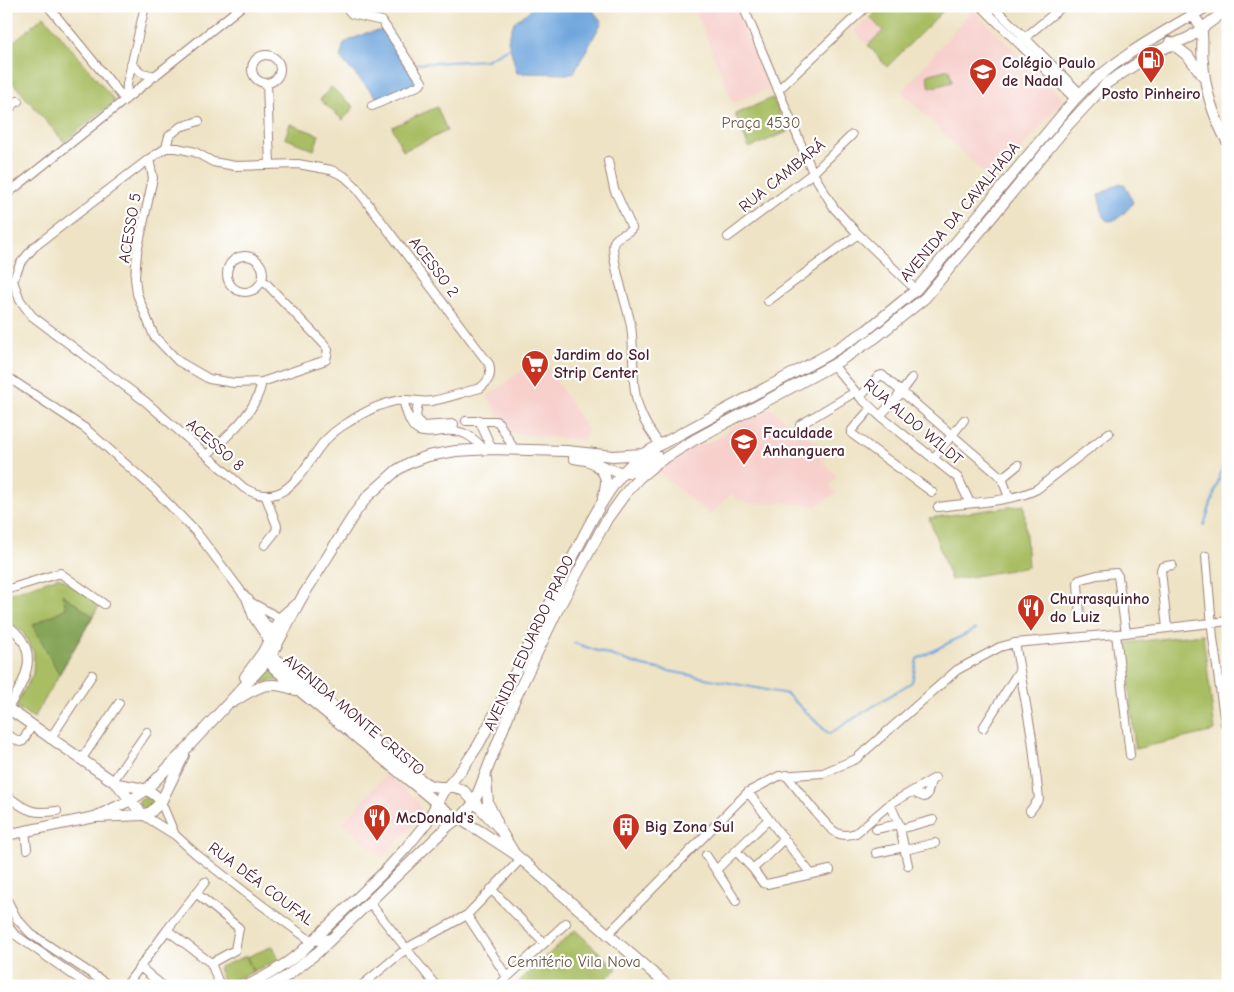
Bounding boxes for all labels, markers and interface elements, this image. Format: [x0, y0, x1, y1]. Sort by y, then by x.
fuel station icon: Posto Pinheiro [1136, 45, 1166, 84]
place label: Colégio Paulo de Nadal [1002, 54, 1095, 90]
school or university icon: Colégio Paulo de Nadal [968, 57, 998, 96]
place label: Posto Pinheiro [1102, 85, 1200, 103]
park label: Praça 4530 [722, 114, 800, 132]
street label: RUA CAMBARÁ [735, 135, 829, 216]
street label: AVENIDA DA CAVALHADA [896, 139, 1024, 285]
street label: ACESSO 5 [115, 192, 145, 264]
street label: ACESSO 2 [406, 233, 462, 301]
place label: Jardim do Sol Strip Center [554, 346, 649, 382]
supermarket icon: Jardim do Sol Strip Center [520, 349, 550, 388]
street label: RUA ALDO WILDT [860, 375, 967, 469]
street label: ACESSO 8 [183, 415, 247, 475]
place label: Faculdade Anhanguera [763, 424, 845, 460]
school or university icon: Faculdade Anhanguera [729, 427, 759, 466]
street label: AVENIDA EDUARDO PRADO [480, 552, 578, 734]
place label: Churrasquinho do Luiz [1050, 590, 1149, 626]
restaurant icon: Churrasquinho do Luiz [1016, 593, 1046, 632]
street label: AVENIDA MONTE CRISTO [280, 651, 428, 779]
restaurant icon: McDonald's [362, 803, 392, 842]
place label: McDonald's [396, 809, 474, 827]
building icon: Big Zona Sul [611, 812, 641, 851]
place label: Big Zona Sul [645, 818, 734, 836]
street label: RUA DÉA COUFAL [205, 838, 318, 929]
park label: Cemitério Vila Nova [507, 953, 641, 971]

